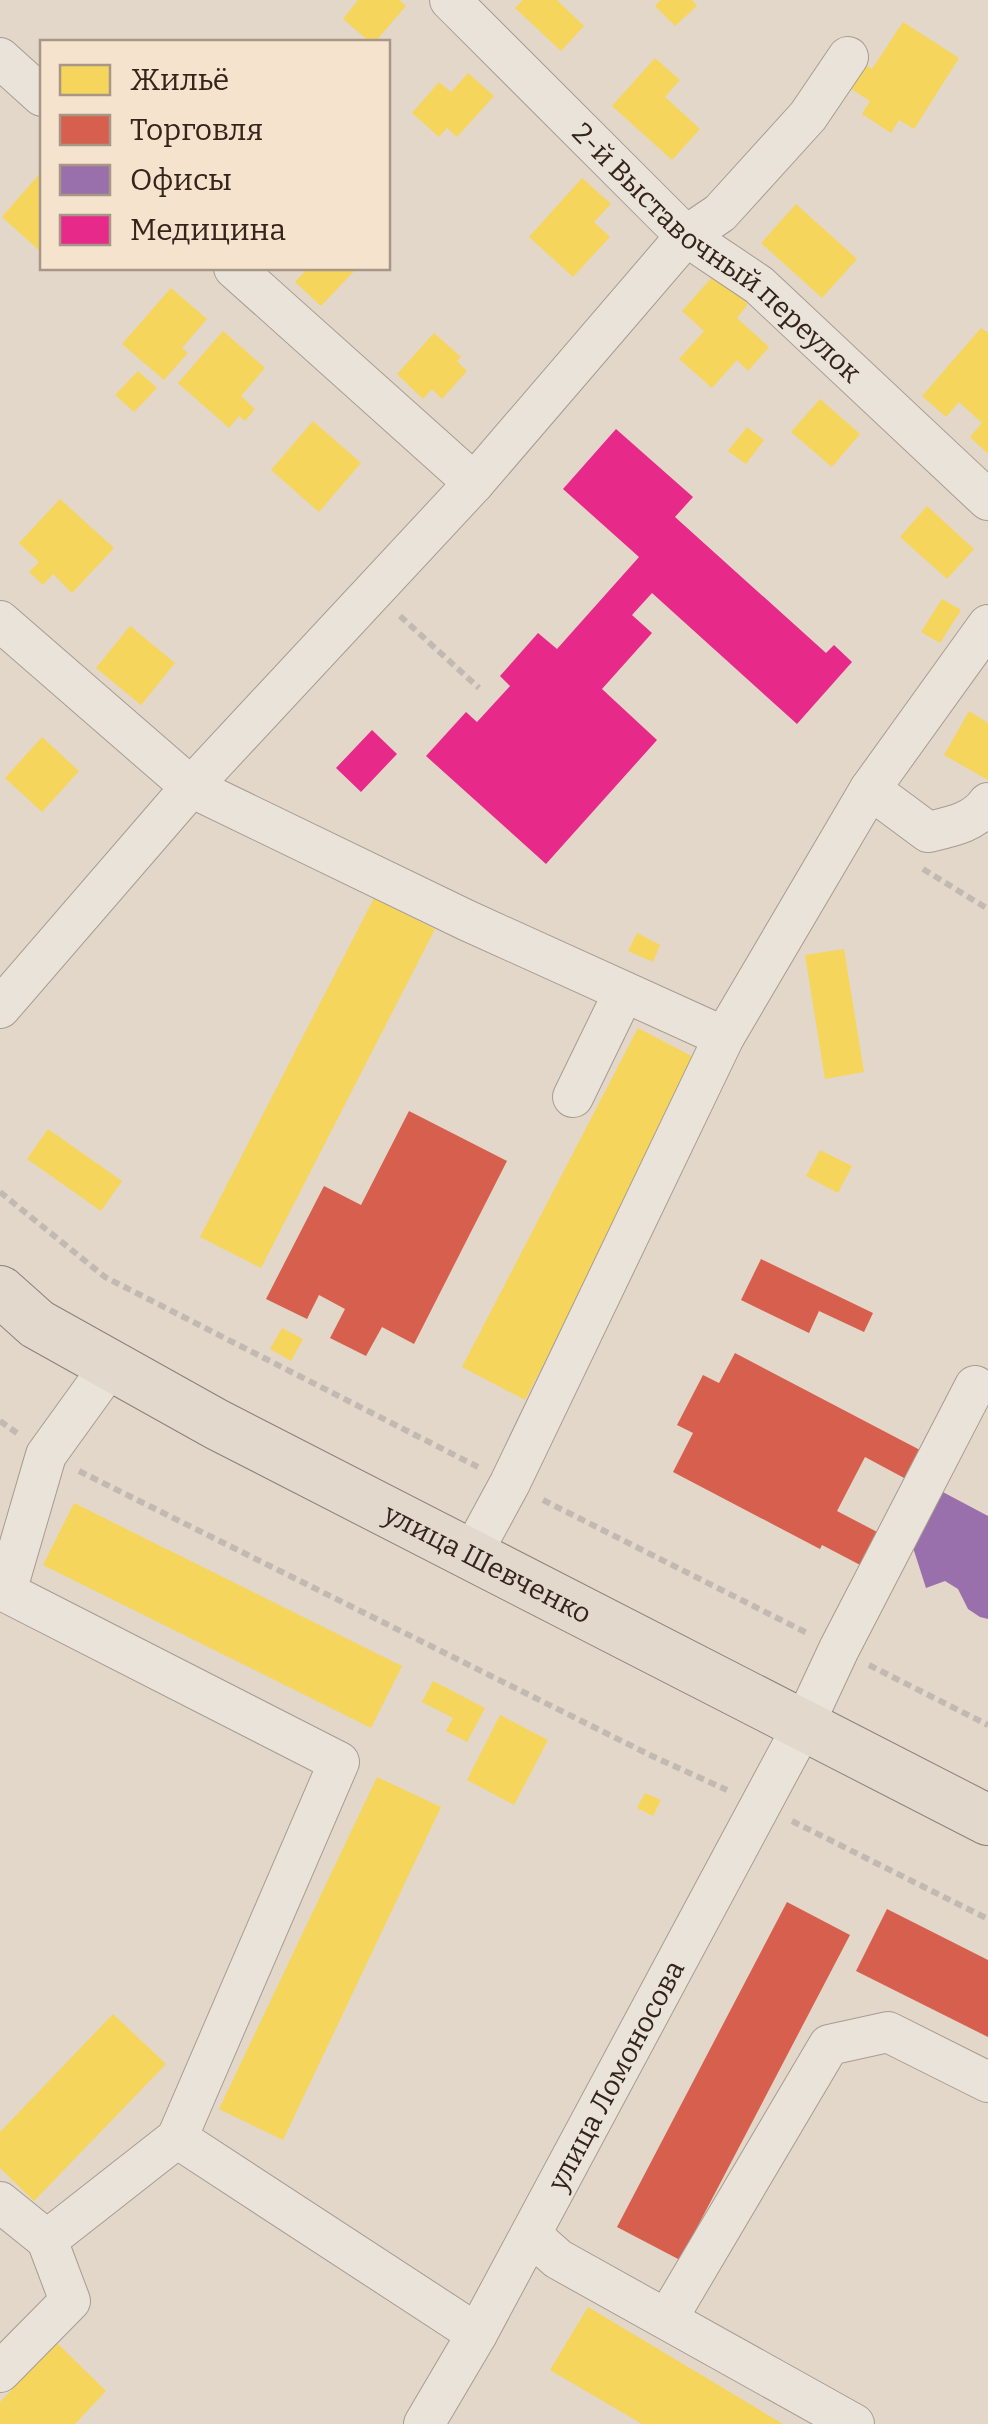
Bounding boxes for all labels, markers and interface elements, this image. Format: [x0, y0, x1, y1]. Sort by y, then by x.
legend [40, 40, 390, 270]
text: Жильё [130, 62, 229, 98]
text: Торговля [130, 112, 263, 148]
street label: 2-й Выставочный переулок [565, 116, 868, 390]
text: Офисы [130, 162, 232, 198]
text: Медицина [130, 212, 286, 248]
street label: улица Шевченко [377, 1497, 597, 1631]
street label: улица Ломоносова [541, 1955, 691, 2197]

